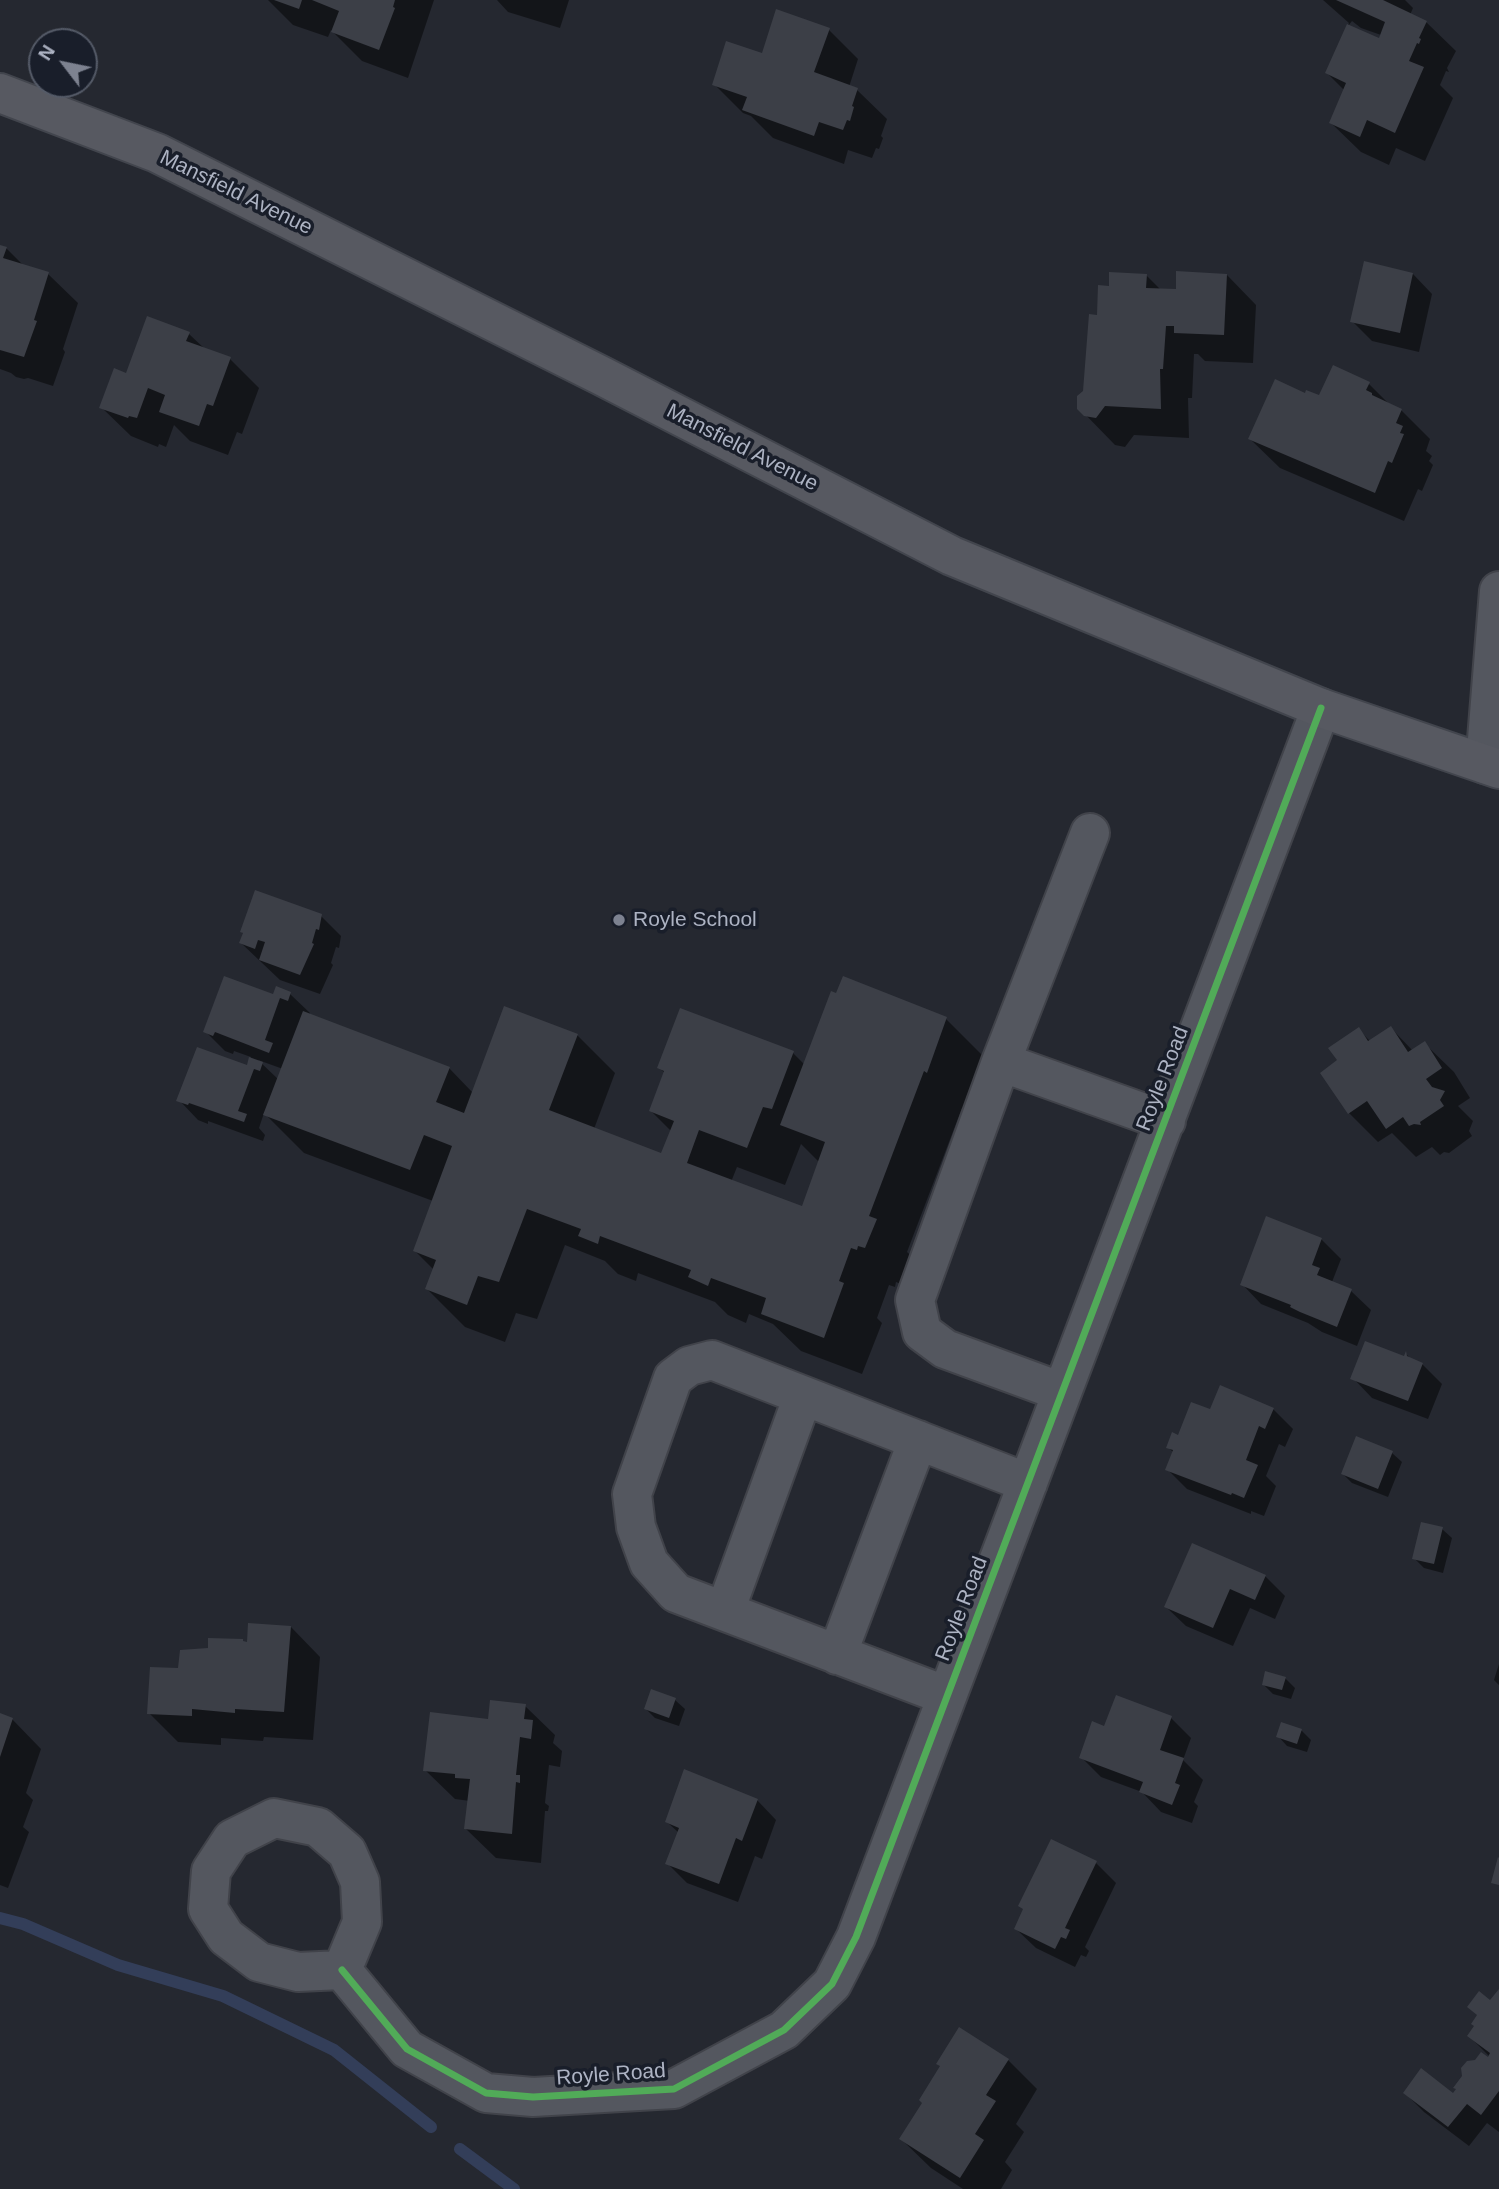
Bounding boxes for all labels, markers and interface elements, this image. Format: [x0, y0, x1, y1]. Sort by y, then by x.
north arrow [28, 28, 98, 98]
text: N [34, 41, 59, 64]
street label: Mansfield Avenue [156, 145, 316, 241]
street label: Mansfield Avenue [662, 399, 822, 497]
place label: Royle School [633, 907, 757, 933]
marker: Royle School [611, 912, 627, 928]
street label: Royle Road [1132, 1023, 1194, 1135]
street label: Royle Road [931, 1553, 993, 1665]
street label: Royle Road [555, 2059, 667, 2091]

